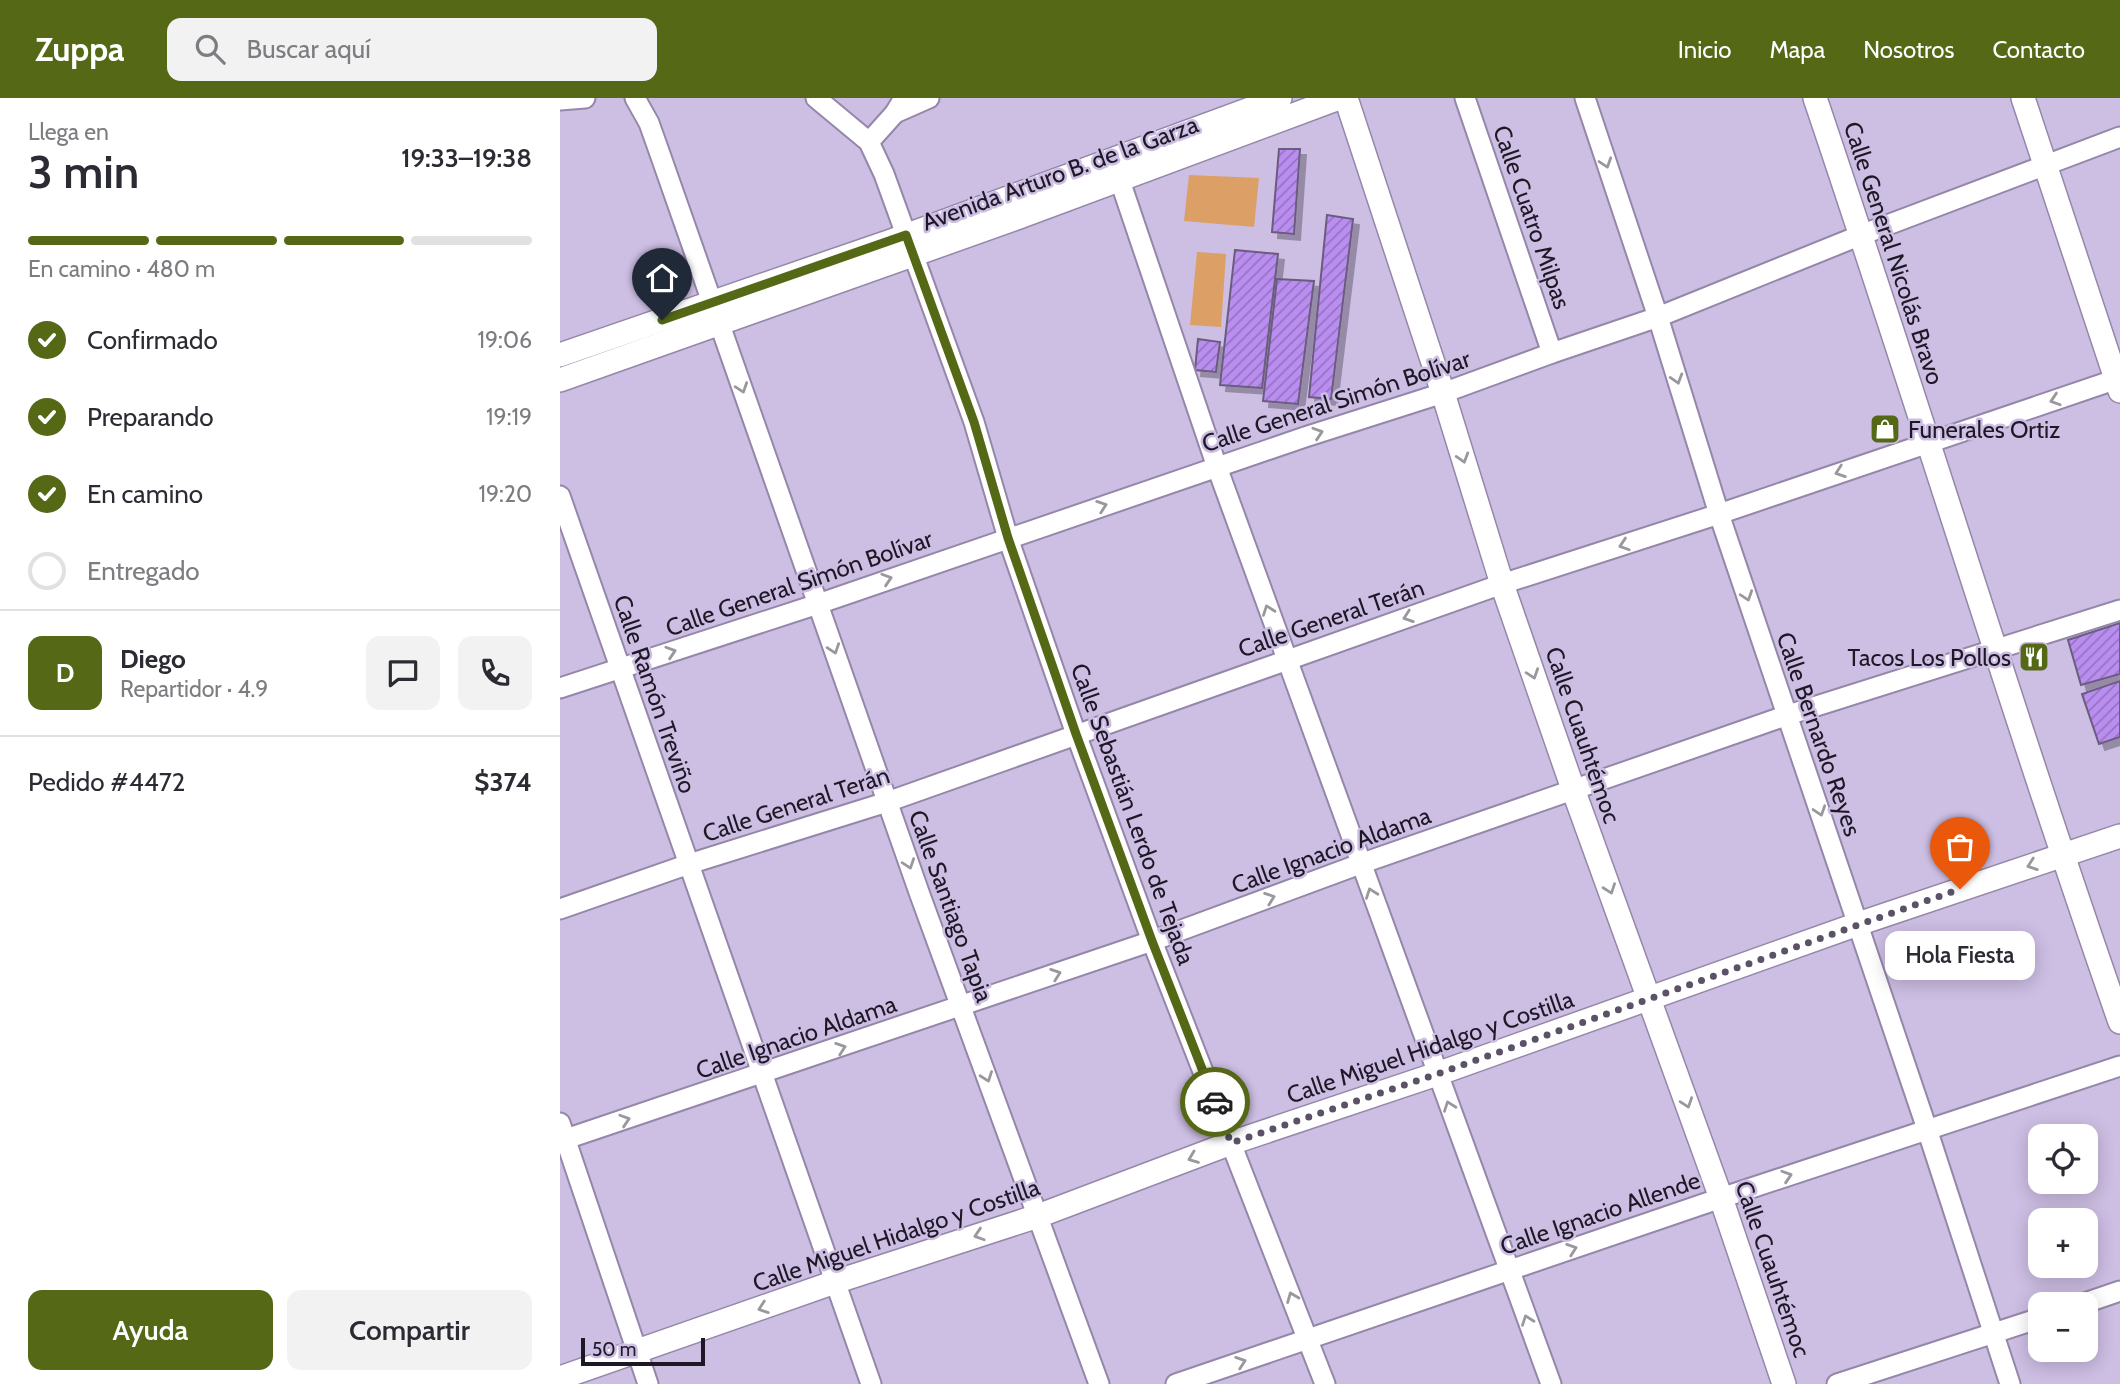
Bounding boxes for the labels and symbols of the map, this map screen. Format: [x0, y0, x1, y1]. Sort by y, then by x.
street label: Avenida Arturo B. de la Garza [918, 109, 1203, 237]
street label: Calle General Nicolás Bravo [1838, 118, 1950, 388]
street label: Calle Cuatro Milpas [1487, 121, 1577, 313]
one-way arrow [1598, 156, 1613, 168]
pin [632, 248, 692, 320]
street label: Calle General Simón Bolívar [1198, 344, 1474, 458]
one-way arrow [1669, 372, 1683, 385]
one-way arrow [734, 381, 748, 393]
one-way arrow [2050, 392, 2062, 406]
shop icon: Funerales Ortiz [1868, 412, 1902, 446]
place label: Funerales Ortiz [1908, 415, 2060, 444]
one-way arrow [1311, 426, 1323, 441]
one-way arrow [1455, 452, 1470, 464]
one-way arrow [1834, 464, 1846, 478]
one-way arrow [1096, 500, 1108, 514]
street label: Calle General Simón Bolívar [662, 524, 937, 642]
one-way arrow [1618, 537, 1631, 551]
one-way arrow [880, 573, 893, 587]
street label: Calle General Terán [1234, 573, 1428, 663]
one-way arrow [1739, 589, 1753, 601]
street label: Calle Ramón Treviño [607, 591, 703, 797]
one-way arrow [1262, 604, 1276, 616]
one-way arrow [1403, 609, 1415, 623]
street label: Calle Bernardo Reyes [1770, 628, 1868, 840]
restaurant icon: Tacos Los Pollos [2017, 640, 2051, 674]
one-way arrow [826, 642, 840, 654]
street label: Calle Cuauhtémoc [1539, 643, 1627, 827]
place label: Tacos Los Pollos [1848, 643, 2011, 672]
one-way arrow [665, 646, 677, 660]
street label: Calle Sebastián Lerdo de Tejada [1065, 659, 1201, 969]
one-way arrow [1525, 668, 1539, 680]
street label: Calle General Terán [699, 760, 893, 848]
street label: Calle Ignacio Aldama [1227, 800, 1435, 900]
one-way arrow [1812, 804, 1826, 817]
street label: Calle Santiago Tapia [903, 806, 999, 1006]
pin [1930, 817, 1990, 889]
one-way arrow [901, 857, 915, 869]
one-way arrow [2026, 857, 2038, 871]
one-way arrow [1601, 882, 1615, 894]
one-way arrow [1365, 887, 1379, 899]
one-way arrow [1264, 892, 1276, 906]
callout: Hola Fiesta [1885, 931, 2035, 980]
one-way arrow [1049, 968, 1061, 982]
street label: Calle Miguel Hidalgo y Costilla [1283, 984, 1578, 1110]
street label: Calle Ignacio Aldama [692, 989, 900, 1085]
one-way arrow [834, 1042, 846, 1056]
courier [1180, 1067, 1250, 1137]
one-way arrow [978, 1071, 992, 1083]
one-way arrow [1679, 1096, 1693, 1108]
one-way arrow [1443, 1101, 1457, 1113]
one-way arrow [618, 1114, 630, 1128]
one-way arrow [1187, 1149, 1199, 1163]
street label: Calle Ignacio Allende [1496, 1165, 1704, 1261]
one-way arrow [1781, 1170, 1793, 1184]
street label: Calle Miguel Hidalgo y Costilla [749, 1172, 1044, 1298]
street label: Calle Cuauhtémoc [1729, 1177, 1817, 1361]
one-way arrow [973, 1227, 985, 1241]
one-way arrow [1565, 1243, 1577, 1257]
one-way arrow [1287, 1292, 1301, 1304]
one-way arrow [758, 1300, 770, 1314]
one-way arrow [1522, 1314, 1536, 1326]
scale bar [581, 1335, 705, 1367]
one-way arrow [1234, 1356, 1246, 1370]

